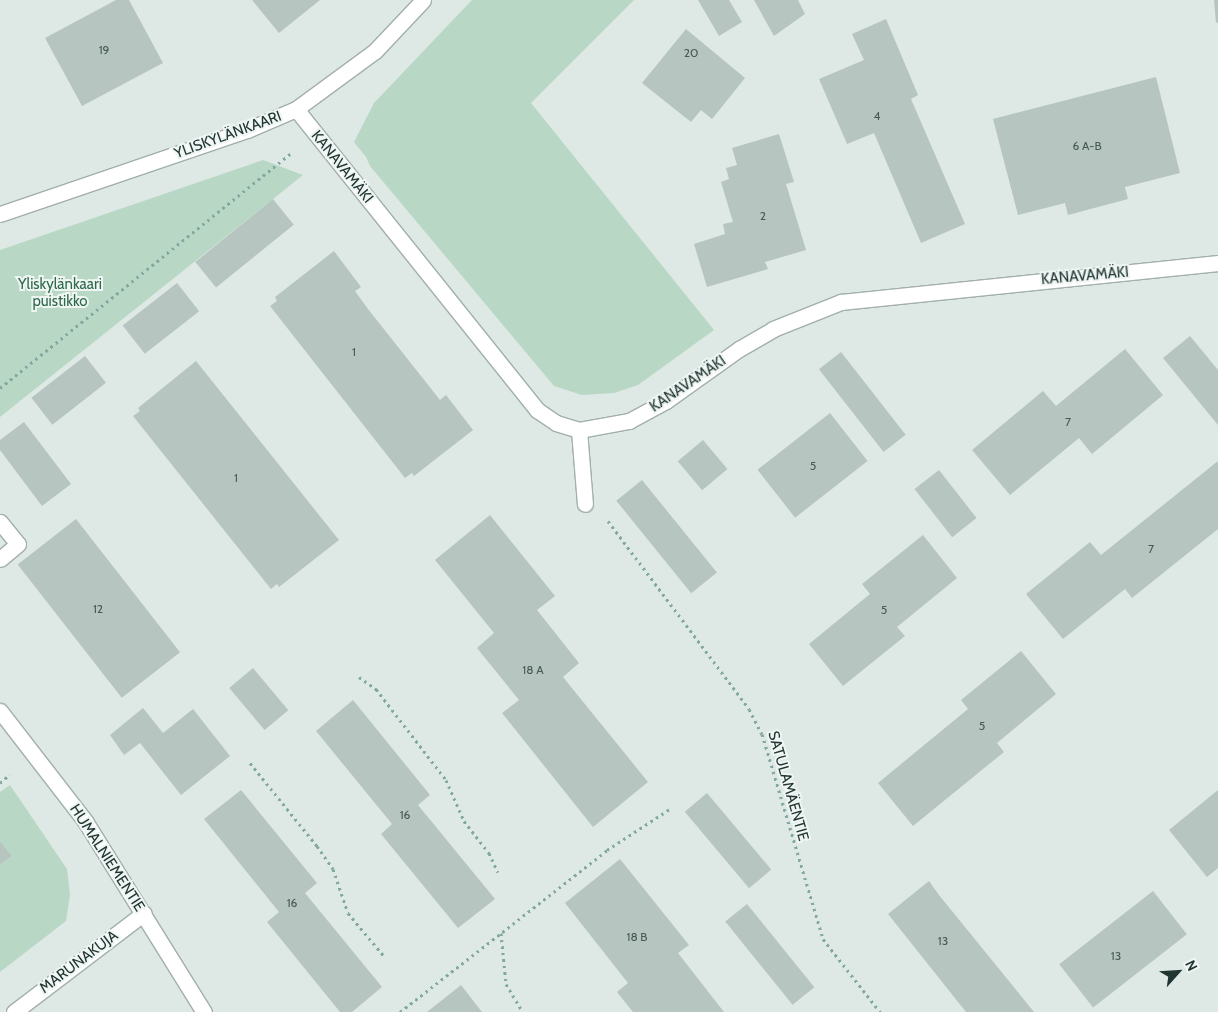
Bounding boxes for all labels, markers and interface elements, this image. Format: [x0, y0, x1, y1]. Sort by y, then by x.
house number: 19 [99, 43, 109, 57]
house number: 20 [684, 46, 698, 60]
street label: YLISKYLÄNKAARI [172, 107, 284, 163]
house number: 4 [874, 109, 880, 123]
street label: KANAVAMÄKI [307, 127, 377, 207]
house number: 6 A-B [1072, 139, 1102, 153]
house number: 2 [760, 209, 766, 223]
street label: KANAVAMÄKI [1040, 263, 1130, 289]
park label: Yliskylänkaari puistikko [18, 275, 102, 310]
house number: 1 [352, 345, 356, 359]
street label: KANAVAMÄKI [646, 352, 730, 416]
house number: 7 [1065, 415, 1071, 429]
house number: 5 [810, 459, 816, 473]
house number: 1 [234, 471, 238, 485]
house number: 7 [1148, 542, 1154, 556]
house number: 12 [93, 602, 103, 616]
house number: 5 [881, 603, 887, 617]
house number: 18 A [522, 663, 544, 677]
house number: 5 [979, 719, 985, 733]
street label: SATULAMÄENTIE [764, 729, 812, 843]
street label: HUMALNIEMENTIE [66, 801, 148, 915]
house number: 16 [400, 808, 410, 822]
house number: 16 [287, 896, 297, 910]
street label: MARUNAKUJA [36, 927, 122, 997]
house number: 18 B [626, 930, 648, 944]
house number: 13 [938, 934, 948, 948]
north arrow [1153, 947, 1203, 997]
house number: 13 [1111, 949, 1121, 963]
text: N [1181, 957, 1202, 974]

